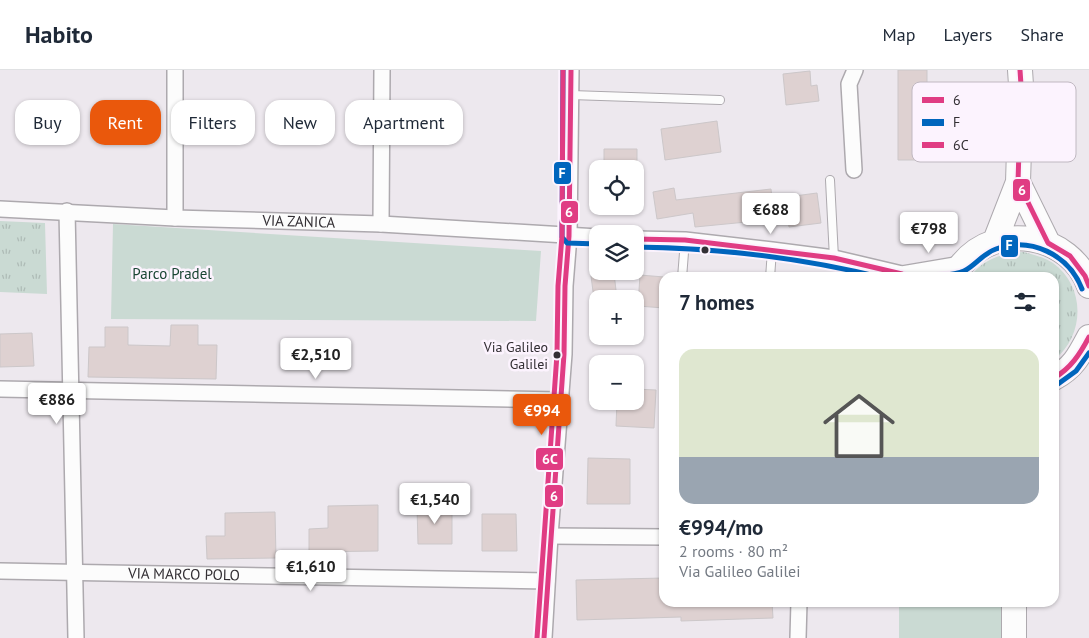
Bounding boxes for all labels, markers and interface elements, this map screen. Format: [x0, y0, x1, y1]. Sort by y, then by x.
text: Habito [25, 19, 93, 50]
text: Map [883, 23, 915, 46]
text: Layers [943, 23, 992, 46]
text: Share [1020, 23, 1064, 46]
legend [912, 82, 1076, 162]
text: 6 [953, 91, 961, 109]
chip: Buy [15, 100, 80, 145]
chip: Rent [90, 100, 161, 145]
chip: Filters [171, 100, 255, 145]
chip: New [265, 100, 335, 145]
chip: Apartment [345, 100, 463, 145]
text: F [953, 113, 960, 131]
text: 6C [953, 136, 969, 154]
map controls [589, 160, 644, 410]
button: locate [589, 160, 644, 215]
line badge: F [553, 161, 572, 185]
text: F [558, 164, 566, 182]
line badge: 6 [1012, 178, 1031, 202]
text: 6 [1018, 181, 1026, 199]
pin: €688 [741, 192, 801, 235]
text: €688 [753, 199, 789, 219]
line badge: 6 [560, 200, 579, 224]
text: 6 [565, 203, 573, 221]
street label: VIA ZANICA [261, 211, 336, 232]
pin: €798 [899, 212, 959, 254]
text: €798 [911, 218, 947, 238]
button: layers [589, 225, 644, 280]
line badge: F [1000, 234, 1019, 258]
text: F [1005, 236, 1013, 254]
unlabelled marker [700, 245, 710, 255]
park label: Parco Pradel [132, 264, 212, 283]
icon: filters [1011, 288, 1039, 316]
text: 7 homes [679, 289, 754, 316]
button: + [589, 290, 644, 345]
pin: €2,510 [275, 338, 357, 380]
place label: Via Galileo Galilei [483, 338, 548, 373]
text: €2,510 [291, 344, 341, 364]
marker: Via Galileo Galilei [552, 350, 562, 360]
button: − [589, 355, 644, 410]
icon: home [814, 381, 904, 471]
pin: €886 [27, 382, 87, 425]
text: €886 [39, 389, 75, 409]
pin: €994 [512, 394, 572, 436]
text: €994 [524, 400, 560, 420]
line badge: 6C [535, 447, 564, 471]
text: 6C [542, 450, 558, 468]
pin: €1,540 [394, 482, 476, 525]
line badge: 6 [544, 484, 564, 508]
text: 6 [550, 487, 558, 505]
text: €1,540 [410, 489, 460, 509]
text: €994/mo [679, 514, 763, 541]
text: 2 rooms · 80 m² [679, 541, 788, 561]
pin: €1,610 [270, 550, 352, 592]
text: €1,610 [286, 556, 336, 576]
text: Via Galileo Galilei [679, 561, 801, 581]
street label: VIA MARCO POLO [127, 563, 240, 584]

